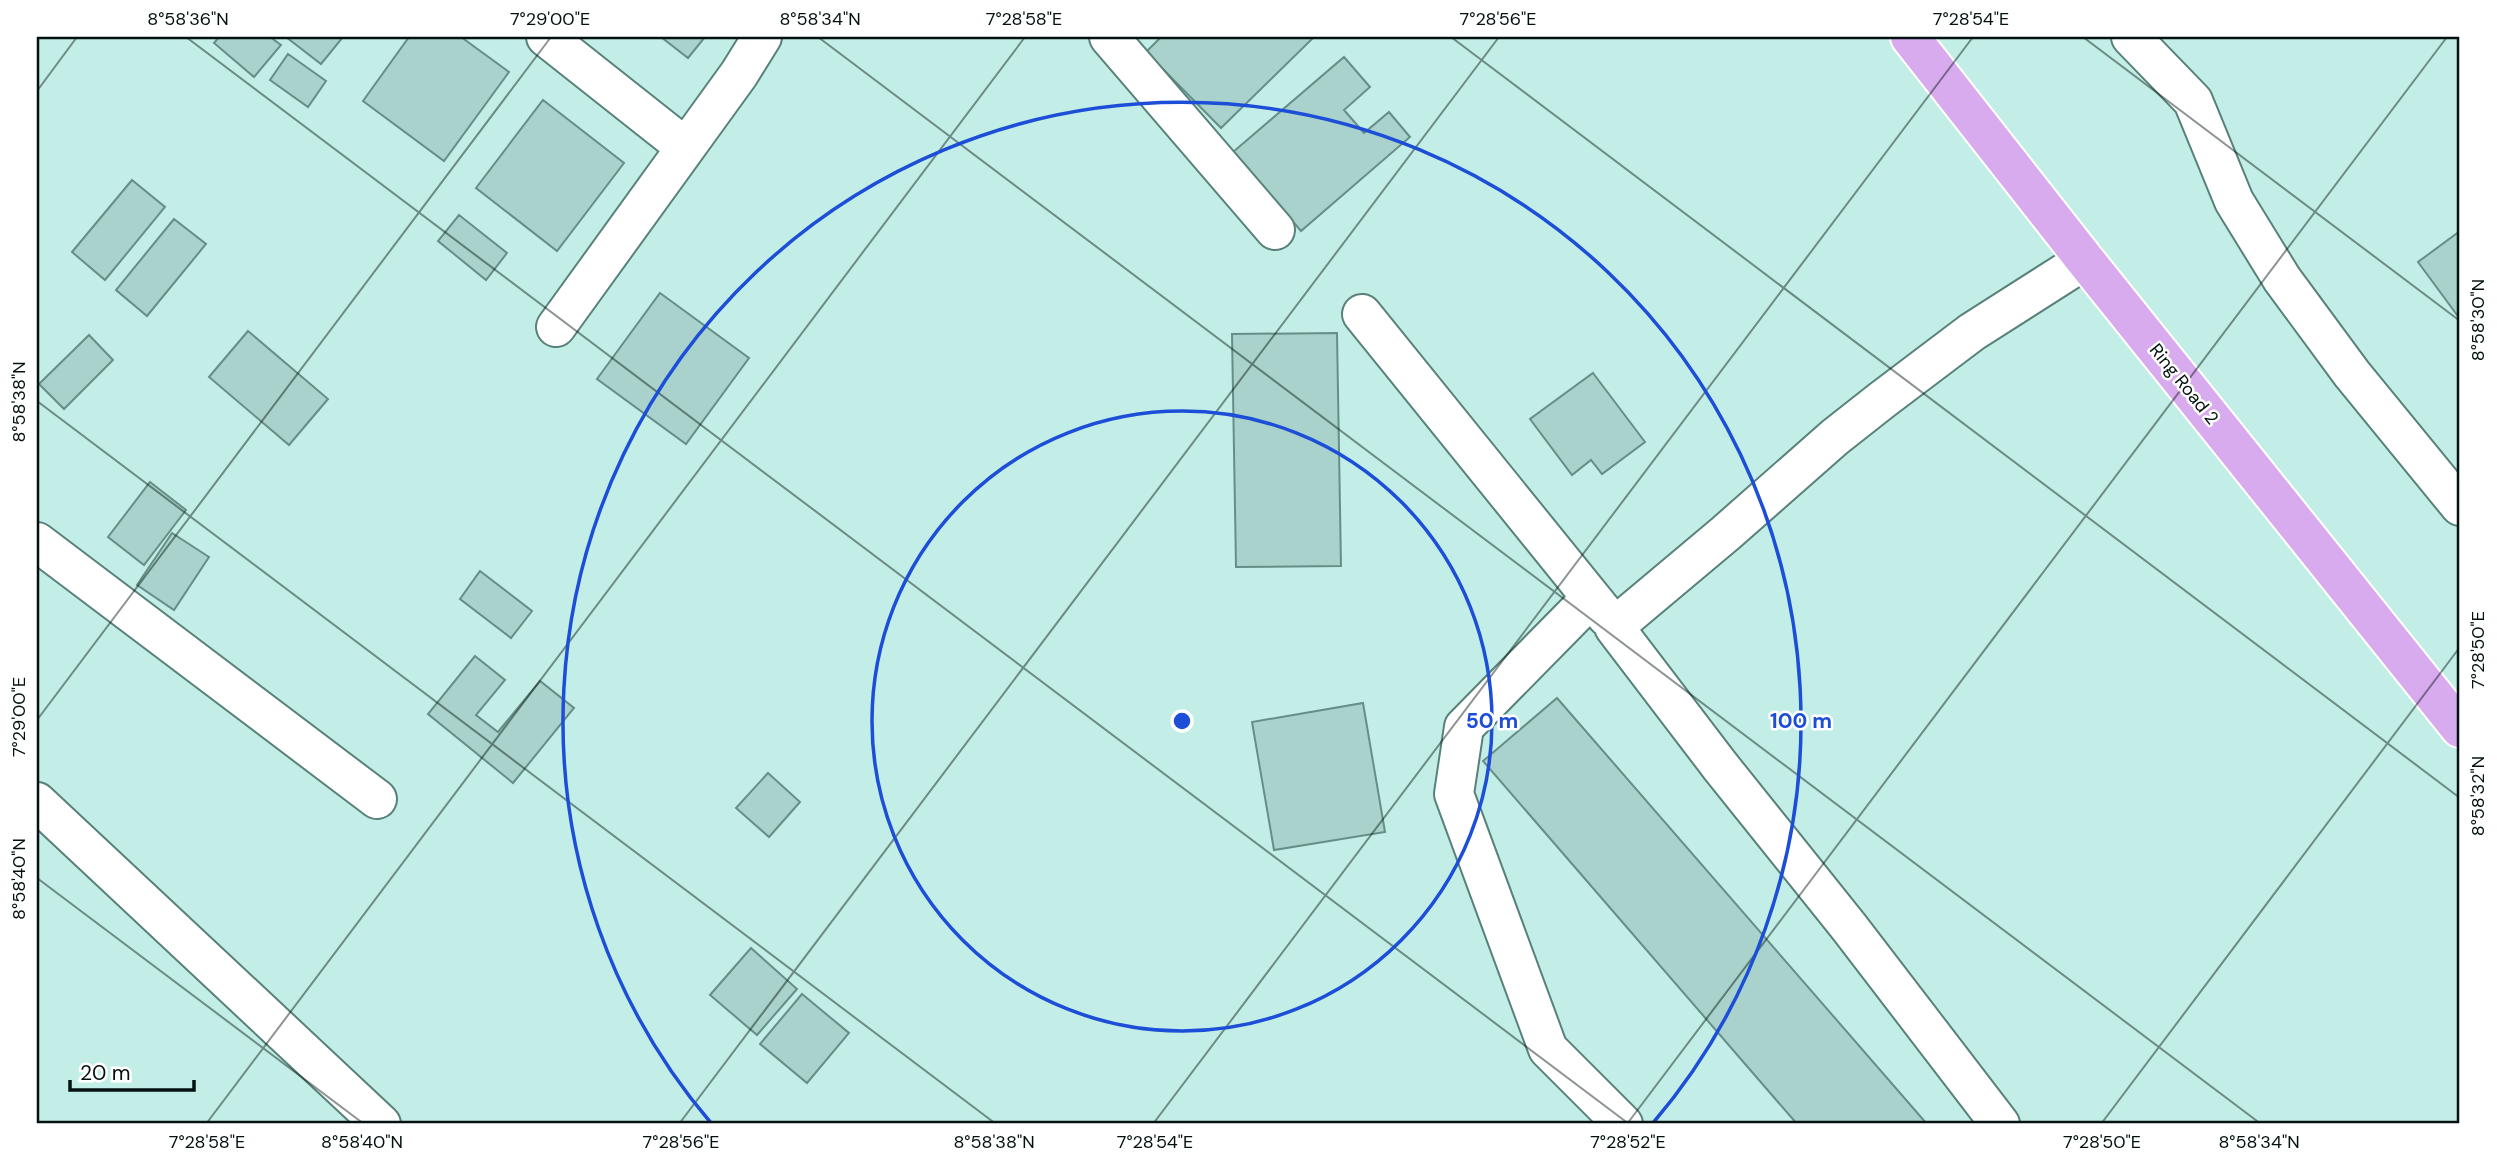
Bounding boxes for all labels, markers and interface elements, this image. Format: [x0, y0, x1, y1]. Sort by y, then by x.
text: 8°58'36"N [147, 7, 229, 31]
text: 7°29'00"E [510, 7, 590, 31]
text: 8°58'34"N [779, 7, 861, 31]
text: 7°28'58"E [986, 7, 1062, 31]
text: 7°28'56"E [1460, 7, 1536, 31]
text: 7°28'54"E [1933, 7, 2009, 31]
text: 8°58'30"N [2466, 279, 2490, 361]
street label: Ring Road 2 [2144, 339, 2224, 429]
text: 8°58'38"N [7, 361, 31, 443]
text: 7°28'50"E [2466, 611, 2490, 689]
text: 7°29'00"E [7, 677, 31, 757]
text: 50 m [1466, 707, 1518, 735]
text: 100 m [1770, 707, 1832, 735]
centre of rings [1170, 709, 1194, 733]
text: 8°58'32"N [2466, 756, 2490, 836]
text: 8°58'40"N [7, 838, 31, 920]
scale bar [70, 1049, 194, 1093]
text: 20 m [80, 1059, 131, 1087]
text: 7°28'58"E [169, 1130, 245, 1154]
text: 8°58'40"N [321, 1130, 403, 1154]
text: 7°28'56"E [643, 1130, 719, 1154]
text: 8°58'38"N [953, 1130, 1035, 1154]
text: 7°28'54"E [1117, 1130, 1193, 1154]
text: 7°28'52"E [1590, 1130, 1666, 1154]
text: 7°28'50"E [2063, 1130, 2141, 1154]
text: 8°58'34"N [2218, 1130, 2300, 1154]

